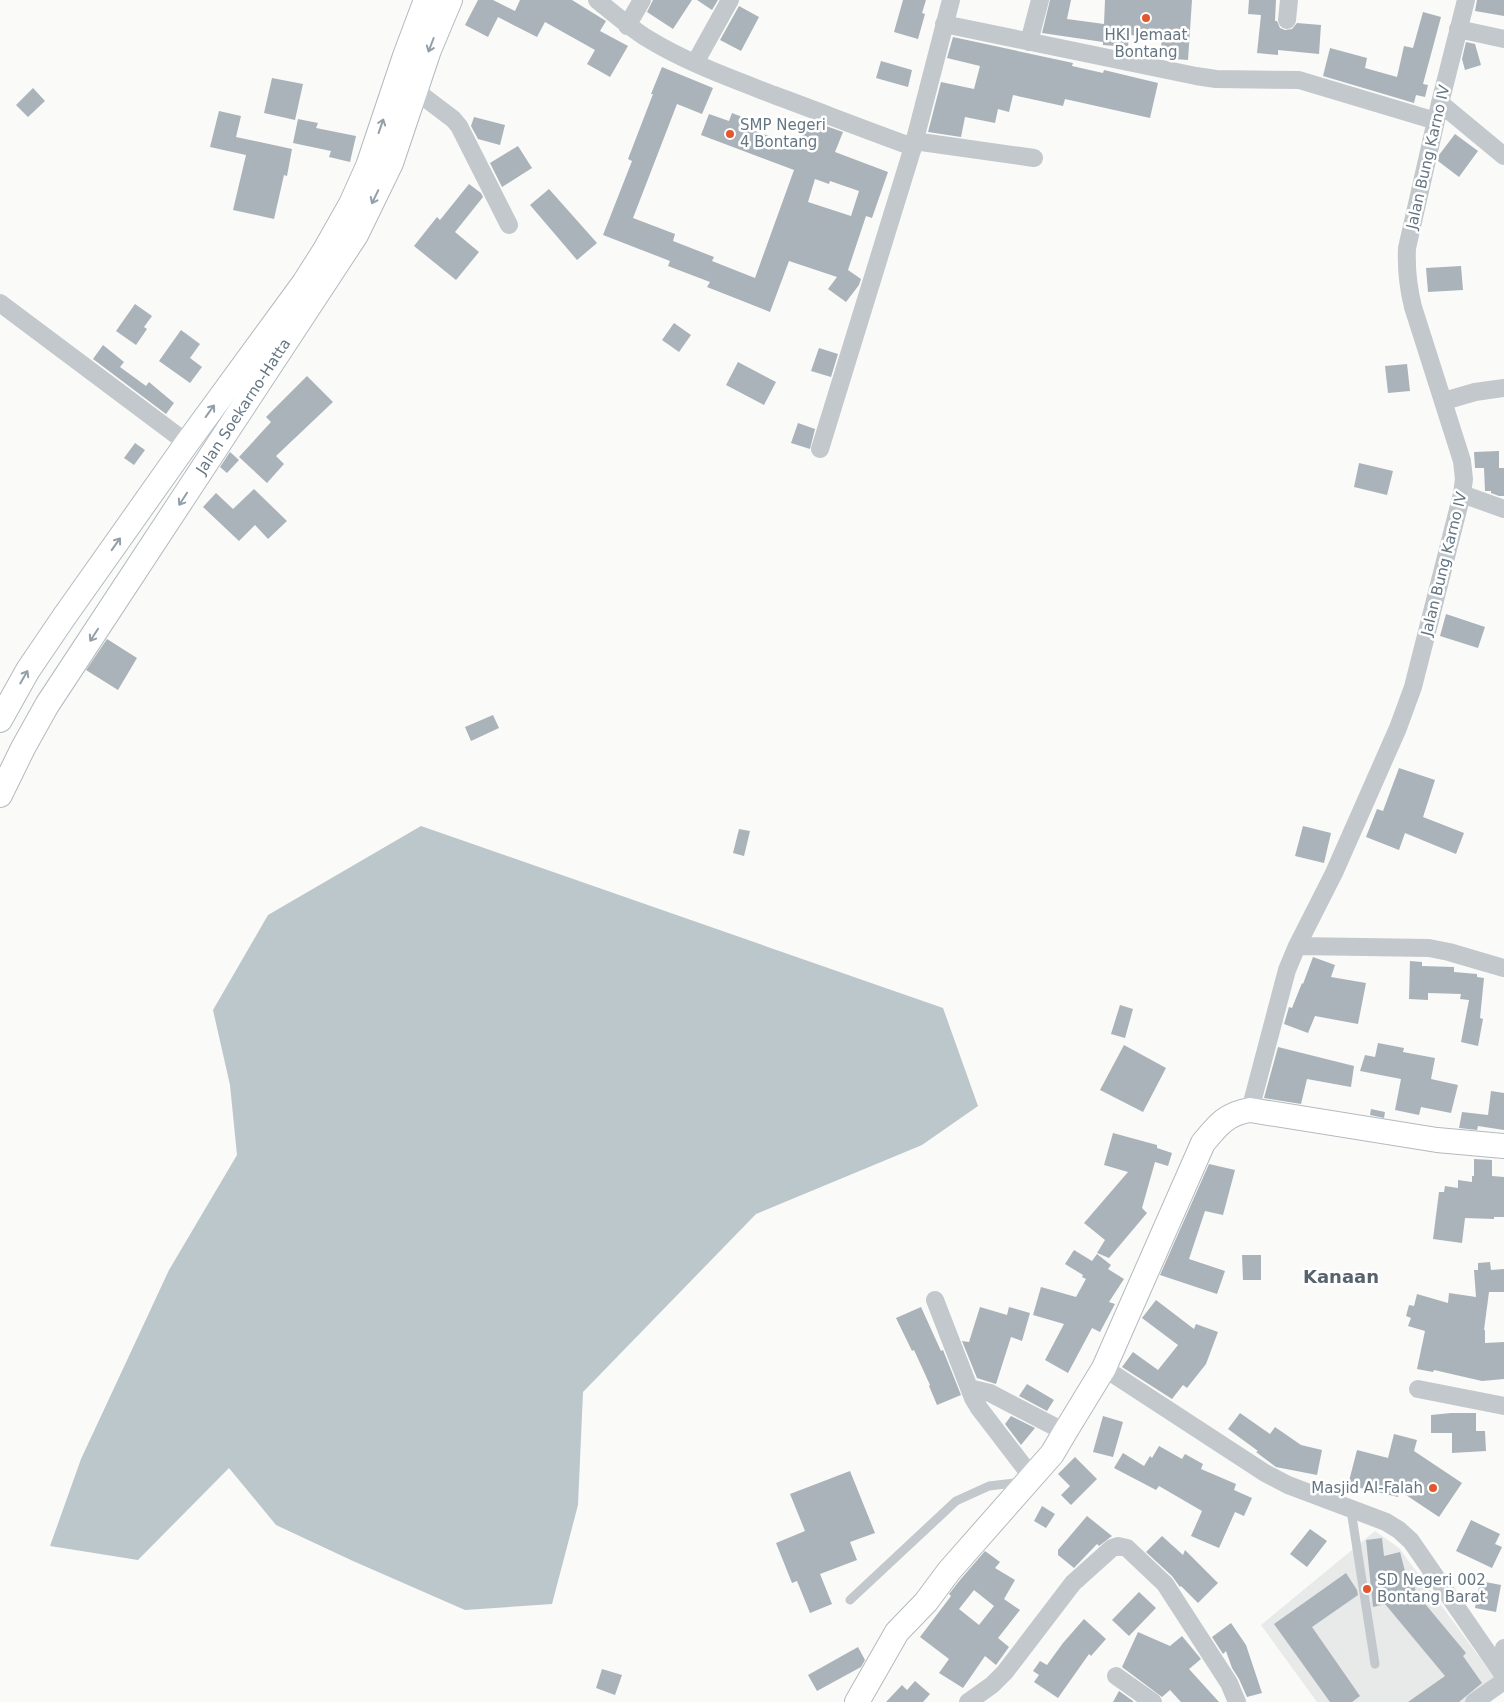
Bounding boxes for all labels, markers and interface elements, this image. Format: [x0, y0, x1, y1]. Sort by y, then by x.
marker: HKI Jemaat Bontang [1140, 12, 1152, 24]
place label: HKI Jemaat Bontang [1105, 26, 1188, 61]
one-way arrow [426, 37, 436, 52]
street label: Jalan Bung Karno IV [1402, 82, 1454, 232]
place label: SMP Negeri 4 Bontang [740, 116, 826, 151]
one-way arrow [377, 119, 387, 135]
marker: SMP Negeri 4 Bontang [724, 128, 736, 140]
one-way arrow [370, 189, 379, 204]
street label: Jalan Soekarno-Hatta [192, 335, 294, 478]
one-way arrow [205, 405, 216, 418]
street label: Jalan Bung Karno IV [1417, 489, 1471, 639]
one-way arrow [178, 491, 188, 505]
one-way arrow [111, 537, 121, 551]
one-way arrow [89, 627, 99, 641]
one-way arrow [19, 670, 29, 685]
district label: Kanaan [1303, 1266, 1379, 1287]
place label: Masjid Al-Falah [1311, 1479, 1423, 1497]
marker: Masjid Al-Falah [1427, 1482, 1439, 1494]
place label: SD Negeri 002 Bontang Barat [1377, 1571, 1486, 1606]
marker: SD Negeri 002 Bontang Barat [1361, 1583, 1373, 1595]

